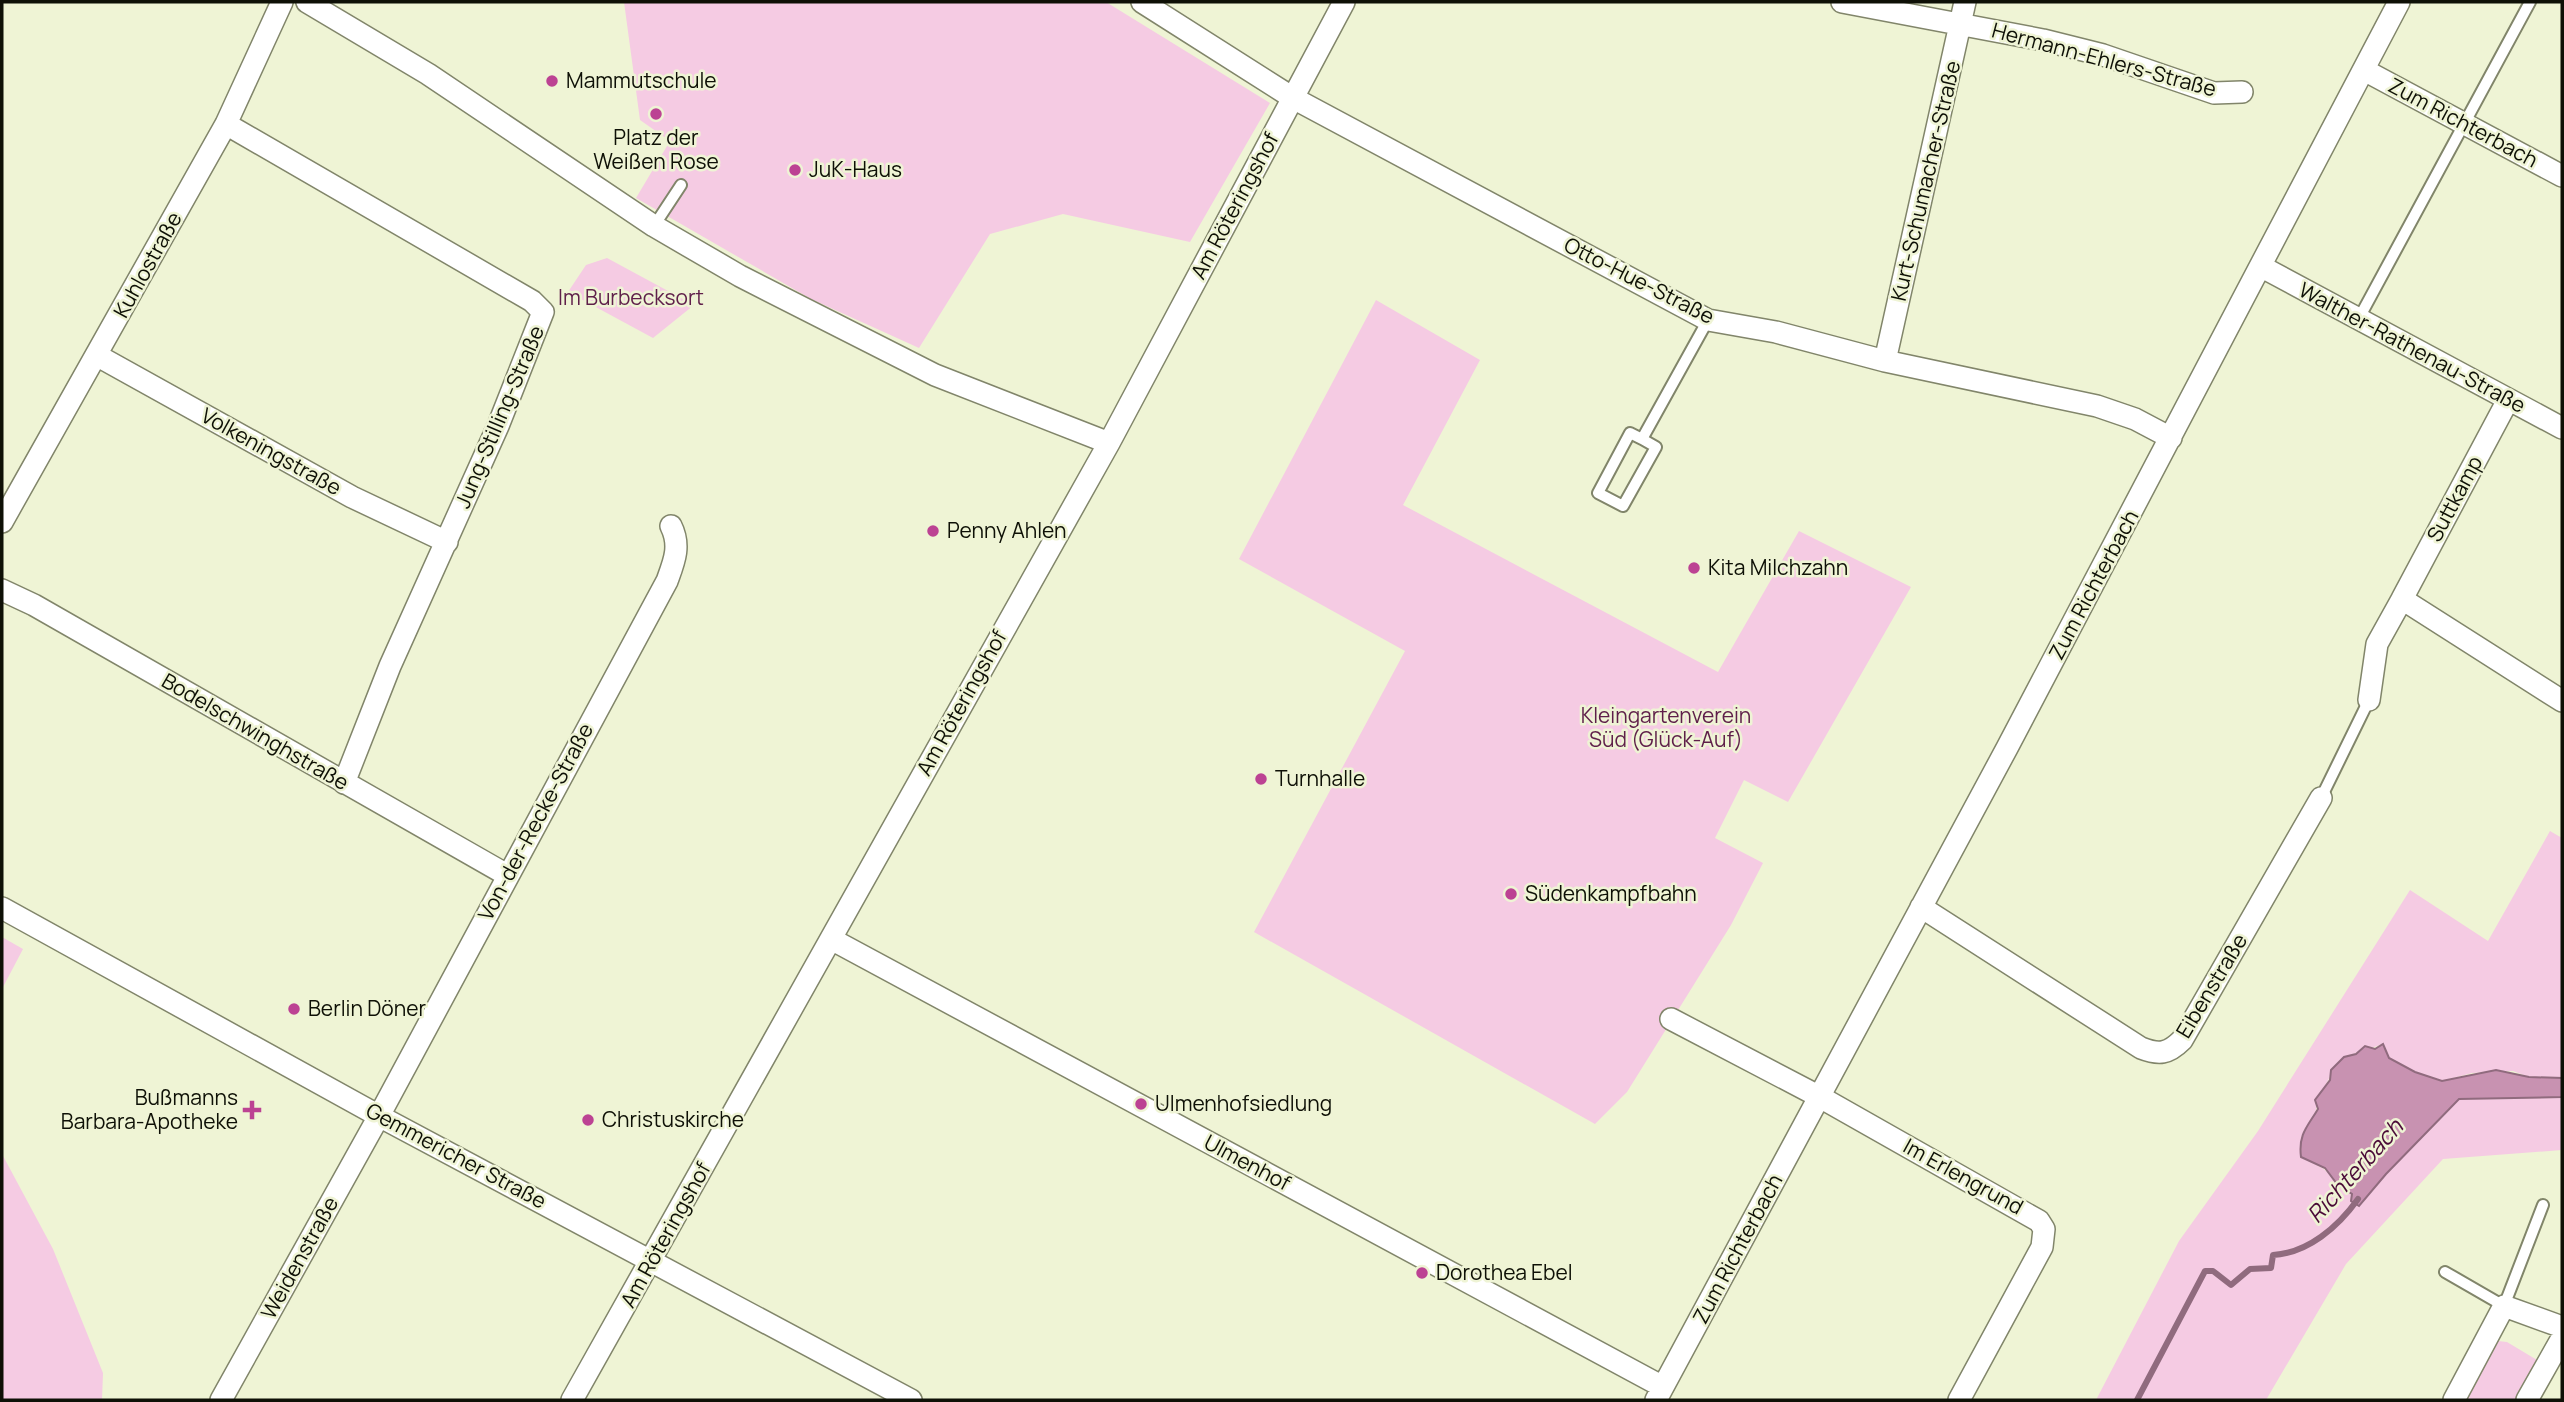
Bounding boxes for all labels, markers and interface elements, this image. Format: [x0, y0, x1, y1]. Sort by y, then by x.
street label: Hermann-Ehlers-Straße [1989, 16, 2219, 102]
street label: Kurt-Schumacher-Straße [1884, 58, 1966, 304]
place label: Mammutschule [566, 66, 717, 94]
street label: Zum Richterbach [2384, 71, 2543, 173]
marker: Mammutschule [544, 73, 560, 89]
marker: Platz der Weißen Rose [648, 106, 664, 122]
place label: Platz der Weißen Rose [593, 123, 719, 175]
street label: Am Röteringshof [1184, 127, 1285, 284]
place label: JuK-Haus [809, 155, 902, 183]
marker: JuK-Haus [787, 162, 803, 178]
street label: Kuhlostraße [107, 207, 188, 322]
street label: Otto-Hue-Straße [1560, 230, 1719, 330]
street label: Walther-Rathenau-Straße [2294, 275, 2531, 419]
park label: Im Burbecksort [558, 283, 704, 311]
street label: Jung-Stilling-Straße [448, 321, 550, 512]
street label: Volkeningstraße [196, 401, 347, 501]
street label: Suttkamp [2420, 451, 2488, 546]
street label: Zum Richterbach [2042, 505, 2144, 664]
place label: Penny Ahlen [947, 516, 1067, 544]
marker: Penny Ahlen [925, 523, 941, 539]
place label: Kita Milchzahn [1708, 553, 1848, 581]
marker: Kita Milchzahn [1686, 560, 1702, 576]
street label: Am Röteringshof [910, 624, 1013, 780]
street label: Bodelschwinghstraße [157, 666, 354, 796]
park label: Kleingartenverein Süd (Glück-Auf) [1581, 701, 1751, 753]
street label: Von-der-Recke-Straße [471, 718, 599, 925]
place label: Turnhalle [1275, 764, 1365, 792]
marker: Turnhalle [1253, 771, 1269, 787]
place label: Südenkampfbahn [1525, 879, 1697, 907]
marker: Südenkampfbahn [1503, 886, 1519, 902]
street label: Eibenstraße [2169, 928, 2253, 1043]
place label: Berlin Döner [308, 994, 426, 1022]
marker: Berlin Döner [286, 1001, 302, 1017]
place label: Bußmanns Barbara-Apotheke [61, 1083, 238, 1135]
place label: Ulmenhofsiedlung [1155, 1089, 1332, 1117]
street label: Gemmericher Straße [362, 1096, 551, 1214]
marker: Ulmenhofsiedlung [1133, 1096, 1149, 1112]
marker: Bußmanns Barbara-Apotheke [244, 1102, 260, 1118]
place label: Christuskirche [602, 1105, 744, 1133]
water label: Richterbach [2299, 1111, 2410, 1229]
marker: Christuskirche [580, 1112, 596, 1128]
street label: Ulmenhof [1199, 1128, 1296, 1197]
street label: Im Erlengrund [1898, 1132, 2028, 1221]
street label: Am Röteringshof [614, 1156, 717, 1312]
street label: Zum Richterbach [1686, 1169, 1788, 1328]
street label: Weidenstraße [254, 1191, 344, 1324]
place label: Dorothea Ebel [1436, 1258, 1573, 1286]
marker: Dorothea Ebel [1414, 1265, 1430, 1281]

